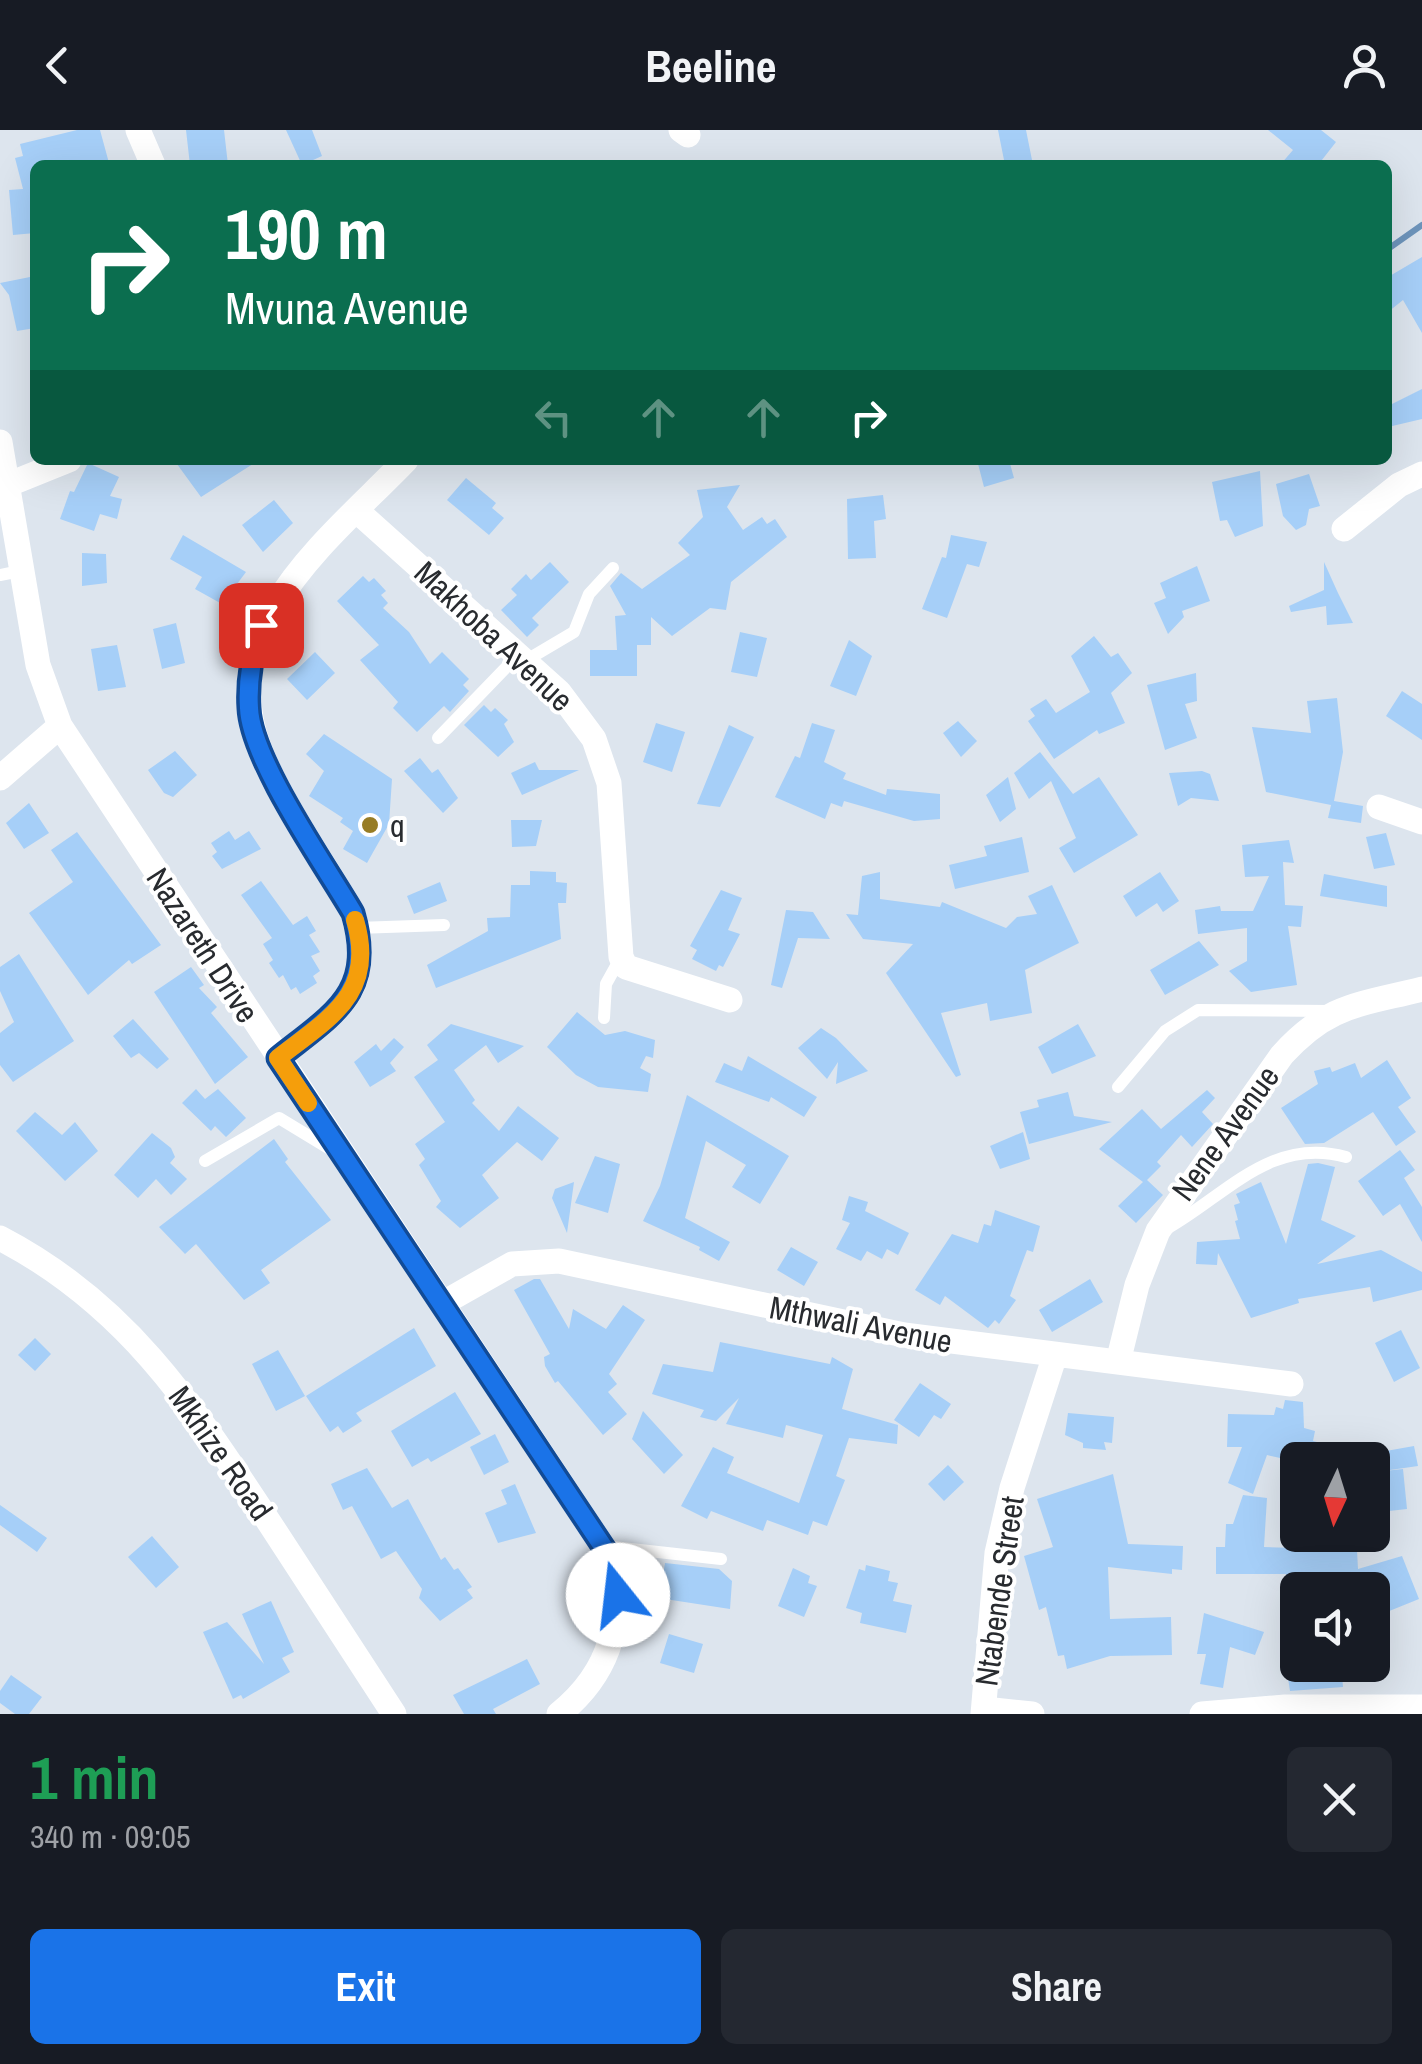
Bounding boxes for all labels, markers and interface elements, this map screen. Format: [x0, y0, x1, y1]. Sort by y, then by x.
text: Beeline [645, 35, 777, 96]
icon: back [30, 38, 85, 93]
icon: person [1337, 38, 1392, 93]
text: 190 m [225, 187, 388, 281]
icon: right [60, 200, 190, 330]
text: Mvuna Avenue [225, 277, 469, 338]
icon: left [526, 390, 581, 445]
icon: ahead [631, 390, 686, 445]
icon: ahead [736, 390, 791, 445]
icon: right [841, 390, 896, 445]
street label: Makhoba Avenue [405, 551, 583, 721]
pin [219, 583, 304, 668]
icon: arrive [234, 598, 289, 653]
place label: q [390, 804, 405, 847]
marker: q [359, 814, 381, 836]
street label: Nazareth Drive [137, 859, 269, 1031]
street label: Nene Avenue [1161, 1057, 1289, 1209]
street label: Mthwali Avenue [766, 1285, 956, 1363]
street label: Mkhize Road [159, 1377, 283, 1529]
north arrow [1280, 1442, 1390, 1552]
map controls [1280, 1442, 1390, 1682]
street label: Ntabende Street [964, 1493, 1034, 1689]
position arrow [566, 1543, 670, 1647]
button: sound [1280, 1572, 1390, 1682]
text: 1 min [30, 1737, 159, 1818]
button: close [1287, 1747, 1392, 1852]
text: 340 m · 09:05 [30, 1815, 190, 1858]
button: Exit [30, 1929, 701, 2044]
button: Share [721, 1929, 1392, 2044]

